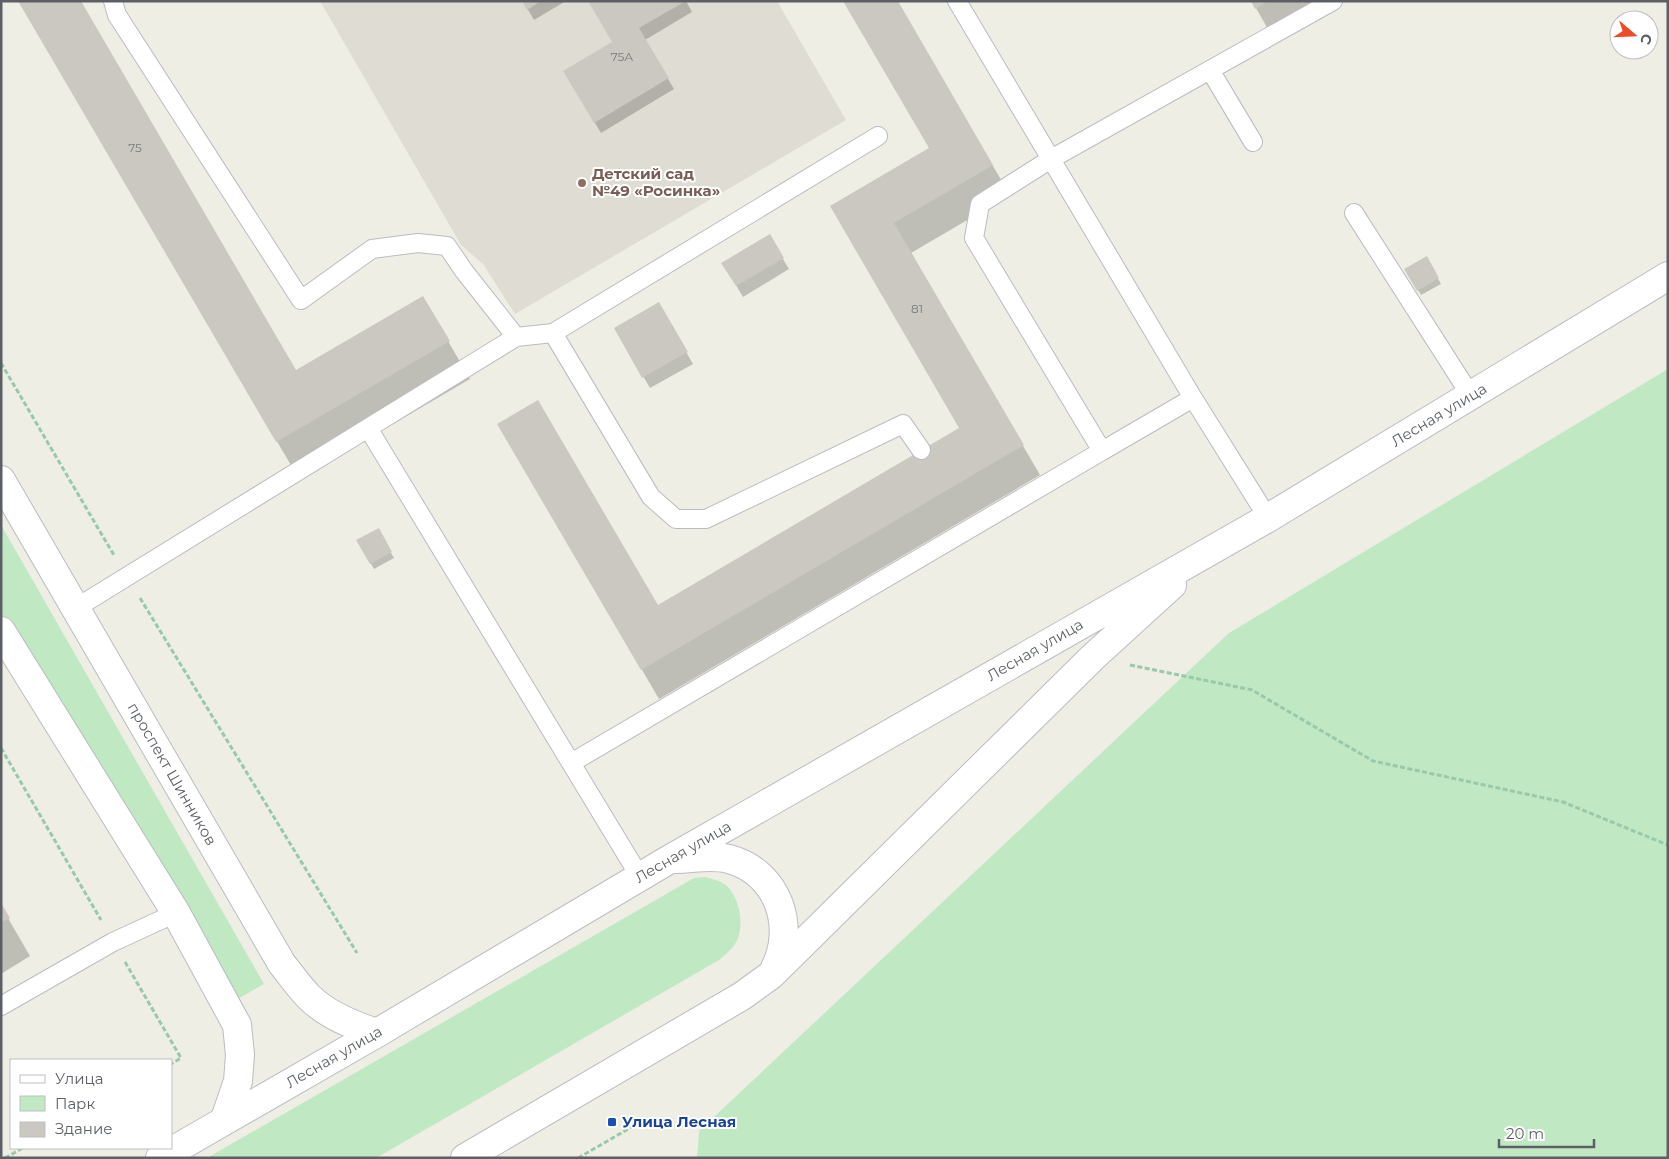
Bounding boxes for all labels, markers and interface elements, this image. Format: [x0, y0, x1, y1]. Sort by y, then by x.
north arrow [1609, 10, 1659, 60]
text: С [1636, 31, 1656, 47]
house number: 75А [611, 49, 633, 64]
house number: 75 [128, 140, 142, 155]
place label: Детский сад №49 «Росинка» [592, 164, 720, 200]
marker: Детский сад №49 «Росинка» [576, 177, 588, 189]
house number: 81 [911, 301, 923, 316]
street label: Лесная улица [1387, 379, 1490, 451]
street label: Лесная улица [983, 614, 1086, 685]
street label: проспект Шинников [124, 699, 221, 849]
street label: Лесная улица [631, 816, 734, 887]
street label: Лесная улица [282, 1021, 385, 1092]
legend [10, 1059, 172, 1149]
text: Улица [55, 1069, 103, 1088]
text: Парк [55, 1094, 95, 1113]
place label: Улица Лесная [622, 1112, 736, 1131]
marker: Улица Лесная [606, 1116, 618, 1128]
scale bar [1499, 1116, 1594, 1148]
text: Здание [55, 1119, 113, 1138]
text: 20 m [1506, 1124, 1544, 1143]

